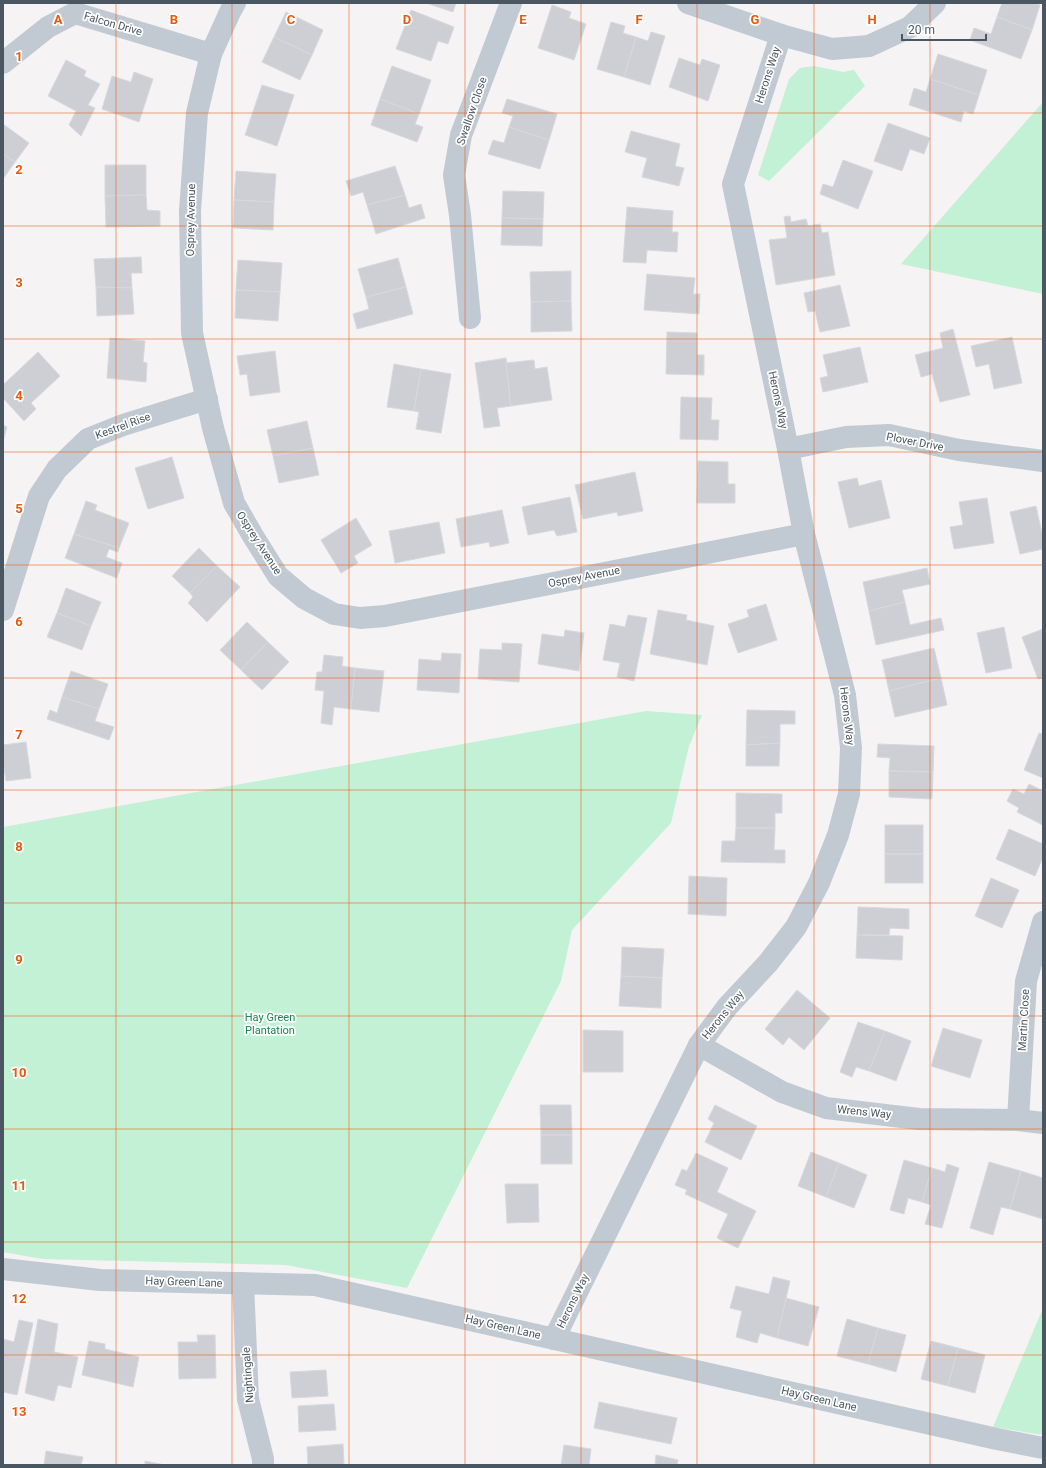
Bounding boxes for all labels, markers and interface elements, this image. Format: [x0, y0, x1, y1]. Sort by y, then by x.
street label: Falcon Drive [82, 9, 144, 39]
text: A [54, 12, 63, 27]
text: B [170, 12, 178, 27]
text: C [287, 12, 296, 27]
text: D [403, 12, 411, 27]
text: E [519, 12, 527, 27]
text: F [635, 12, 643, 27]
text: G [751, 12, 760, 27]
text: H [867, 12, 877, 27]
scale bar [902, 16, 986, 42]
text: 20 m [908, 23, 935, 37]
street label: Herons Way [753, 44, 784, 105]
text: 1 [15, 49, 23, 64]
street label: Swallow Close [454, 75, 490, 147]
text: 2 [15, 162, 23, 177]
street label: Osprey Avenue [184, 183, 198, 256]
text: 3 [15, 275, 23, 290]
street label: Herons Way [766, 370, 791, 431]
text: 4 [15, 388, 23, 403]
street label: Kestrel Rise [94, 410, 152, 442]
street label: Plover Drive [885, 430, 945, 454]
text: 5 [15, 501, 23, 516]
street label: Osprey Avenue [234, 509, 284, 577]
street label: Osprey Avenue [547, 564, 621, 590]
text: 6 [15, 614, 23, 629]
street label: Herons Way [837, 686, 857, 747]
text: 7 [15, 727, 23, 742]
text: 8 [15, 839, 23, 854]
text: 9 [15, 952, 23, 967]
street label: Herons Way [699, 987, 747, 1042]
street label: Martin Close [1016, 988, 1032, 1051]
park label: Hay Green Plantation [245, 1011, 295, 1037]
text: 10 [12, 1065, 26, 1080]
street label: Wrens Way [836, 1103, 892, 1121]
text: 11 [12, 1178, 26, 1193]
street label: Herons Way [554, 1271, 592, 1330]
street label: Hay Green Lane [145, 1274, 223, 1290]
text: 12 [12, 1291, 26, 1306]
street label: Hay Green Lane [464, 1312, 542, 1342]
street label: Nightingale [240, 1347, 256, 1403]
street label: Hay Green Lane [780, 1384, 858, 1414]
text: 13 [12, 1404, 26, 1419]

